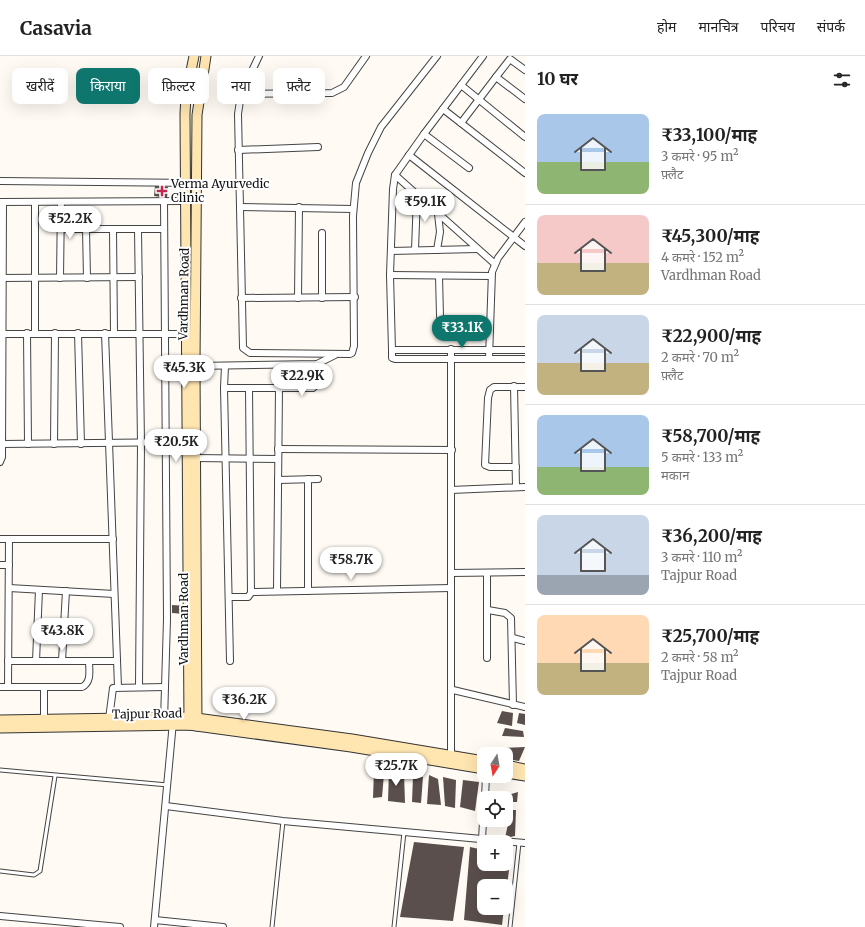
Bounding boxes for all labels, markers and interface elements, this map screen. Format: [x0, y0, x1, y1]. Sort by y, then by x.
text: Casavia [20, 16, 92, 40]
text: होम [657, 18, 676, 36]
text: मानचित्र [698, 18, 739, 36]
text: परिचय [761, 18, 795, 36]
text: संपर्क [817, 18, 845, 36]
chip: खरीदें [12, 68, 68, 104]
chip: किराया [76, 68, 140, 104]
chip: फ़िल्टर [148, 68, 209, 104]
chip: नया [217, 68, 265, 104]
chip: फ़्लैट [273, 68, 325, 104]
text: 10 घर [537, 68, 578, 90]
icon: filters [831, 69, 853, 91]
text: ₹33,100/माह [661, 124, 757, 146]
icon: home [569, 130, 617, 178]
text: 3 कमरे · 95 m² [661, 148, 738, 165]
text: फ़्लैट [661, 166, 684, 183]
place label: Verma Ayurvedic Clinic [170, 176, 269, 205]
marker: Verma Ayurvedic Clinic [156, 185, 168, 197]
pin: ₹59.1K [392, 189, 458, 223]
text: ₹59.1K [404, 193, 446, 210]
pin: ₹52.2K [37, 206, 103, 240]
text: ₹52.2K [48, 210, 92, 227]
text: ₹45,300/माह [661, 225, 759, 247]
icon: home [569, 231, 617, 279]
street label: Vardhman Road [175, 248, 192, 341]
text: 4 कमरे · 152 m² [661, 249, 744, 266]
text: Vardhman Road [661, 267, 761, 284]
pin: ₹33.1K [429, 315, 495, 349]
text: ₹33.1K [441, 319, 483, 336]
text: ₹22,900/माह [661, 325, 761, 347]
icon: home [569, 331, 617, 379]
text: 2 कमरे · 70 m² [661, 349, 739, 366]
pin: ₹45.3K [151, 355, 217, 389]
text: ₹45.3K [162, 359, 206, 376]
pin: ₹22.9K [269, 363, 335, 397]
text: ₹22.9K [280, 367, 324, 384]
text: फ़्लैट [661, 367, 684, 384]
text: ₹58,700/माह [661, 425, 760, 447]
pin: ₹20.5K [143, 429, 209, 463]
icon: home [569, 431, 617, 479]
text: ₹20.5K [153, 433, 199, 450]
text: 5 कमरे · 133 m² [661, 449, 743, 466]
text: मकान [661, 467, 689, 484]
text: ₹36,200/माह [661, 525, 762, 547]
icon: home [569, 531, 617, 579]
pin: ₹58.7K [318, 547, 384, 581]
text: 3 कमरे · 110 m² [661, 549, 742, 566]
text: ₹58.7K [329, 551, 373, 568]
text: Tajpur Road [661, 567, 737, 584]
street label: Vardhman Road [176, 573, 191, 666]
pin: ₹43.8K [29, 618, 95, 652]
text: ₹43.8K [40, 622, 84, 639]
text: ₹25,700/माह [661, 625, 759, 647]
icon: home [569, 631, 617, 679]
text: 2 कमरे · 58 m² [661, 649, 739, 666]
text: Tajpur Road [661, 667, 737, 684]
pin: ₹36.2K [211, 687, 277, 721]
text: ₹36.2K [221, 691, 267, 708]
street label: Tajpur Road [112, 705, 182, 722]
north arrow [477, 747, 513, 783]
map controls [477, 747, 513, 915]
pin: ₹25.7K [363, 753, 429, 787]
text: ₹25.7K [374, 757, 418, 774]
button: locate [477, 791, 513, 827]
button: + [477, 835, 513, 871]
button: − [477, 879, 513, 915]

